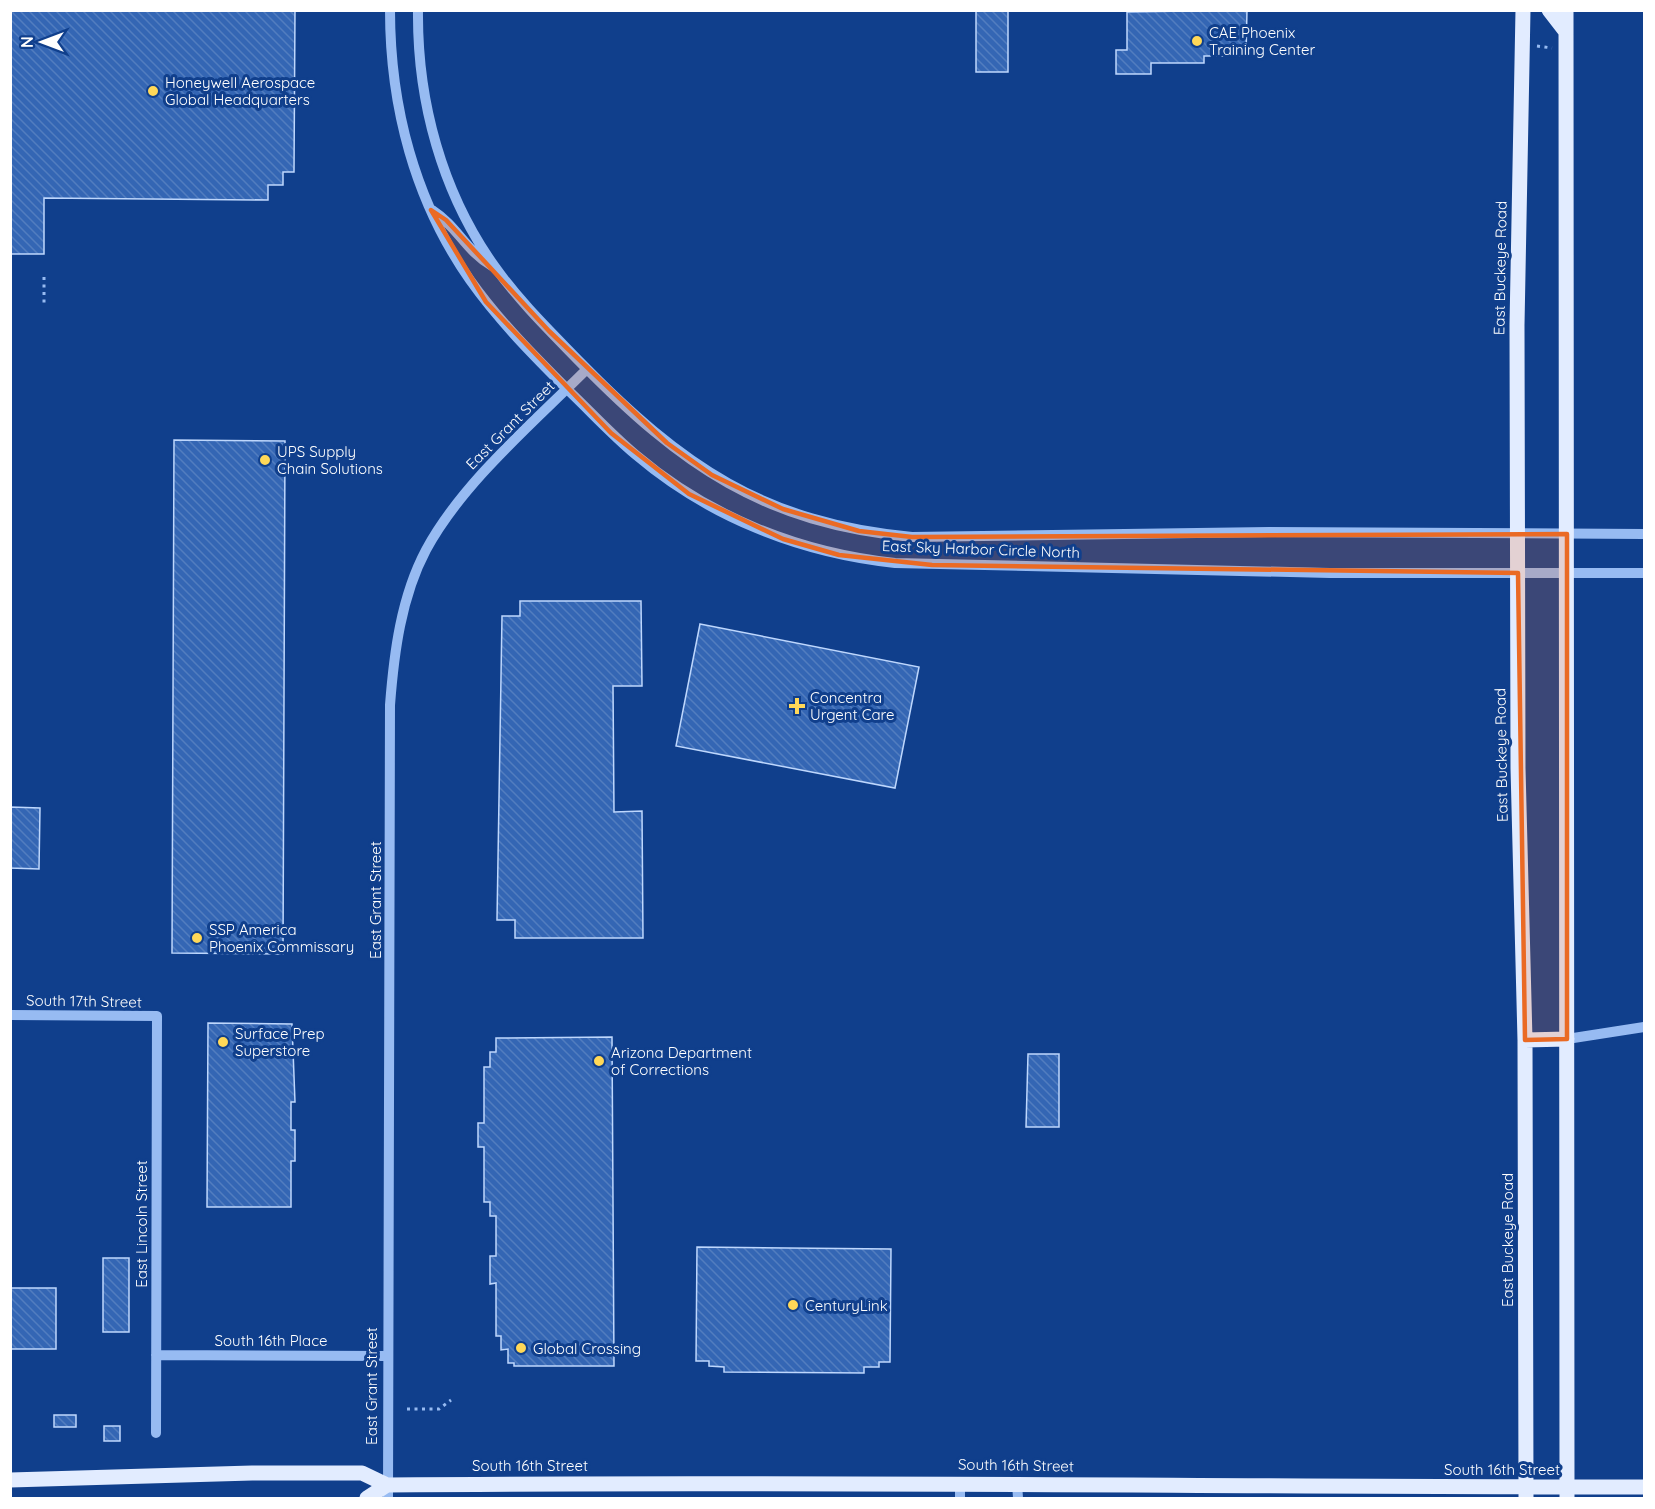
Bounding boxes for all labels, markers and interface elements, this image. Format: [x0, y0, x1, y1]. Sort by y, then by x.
north arrow [12, 12, 72, 72]
place label: CAE Phoenix Training Center [1209, 23, 1315, 59]
marker: CAE Phoenix Training Center [1190, 34, 1204, 48]
text: N [17, 36, 37, 48]
place label: Honeywell Aerospace Global Headquarters [165, 73, 315, 109]
marker: Honeywell Aerospace Global Headquarters [146, 84, 160, 98]
street label: East Buckeye Road [1489, 201, 1511, 335]
street label: East Grant Street [462, 377, 558, 473]
place label: UPS Supply Chain Solutions [277, 442, 383, 478]
marker: UPS Supply Chain Solutions [258, 453, 272, 467]
street label: East Sky Harbor Circle North [882, 536, 1080, 562]
place label: Concentra Urgent Care [810, 688, 894, 724]
street label: East Buckeye Road [1490, 688, 1512, 822]
marker: Concentra Urgent Care [788, 697, 806, 715]
street label: East Grant Street [366, 841, 385, 959]
place label: SSP America Phoenix Commissary [209, 920, 354, 956]
marker: SSP America Phoenix Commissary [190, 931, 204, 945]
street label: South 17th Street [26, 990, 142, 1012]
place label: Surface Prep Superstore [235, 1024, 325, 1060]
marker: Surface Prep Superstore [216, 1035, 230, 1049]
place label: Arizona Department of Corrections [611, 1043, 752, 1079]
marker: Arizona Department of Corrections [592, 1054, 606, 1068]
street label: East Lincoln Street [132, 1160, 151, 1288]
street label: East Buckeye Road [1498, 1173, 1517, 1307]
place label: CenturyLink [805, 1296, 888, 1315]
marker: CenturyLink [786, 1298, 800, 1312]
street label: East Grant Street [362, 1327, 381, 1445]
street label: South 16th Place [215, 1331, 327, 1350]
place label: Global Crossing [533, 1339, 641, 1358]
marker: Global Crossing [514, 1341, 528, 1355]
street label: South 16th Street [958, 1454, 1074, 1476]
street label: South 16th Street [472, 1456, 588, 1475]
street label: South 16th Street [1444, 1460, 1560, 1479]

